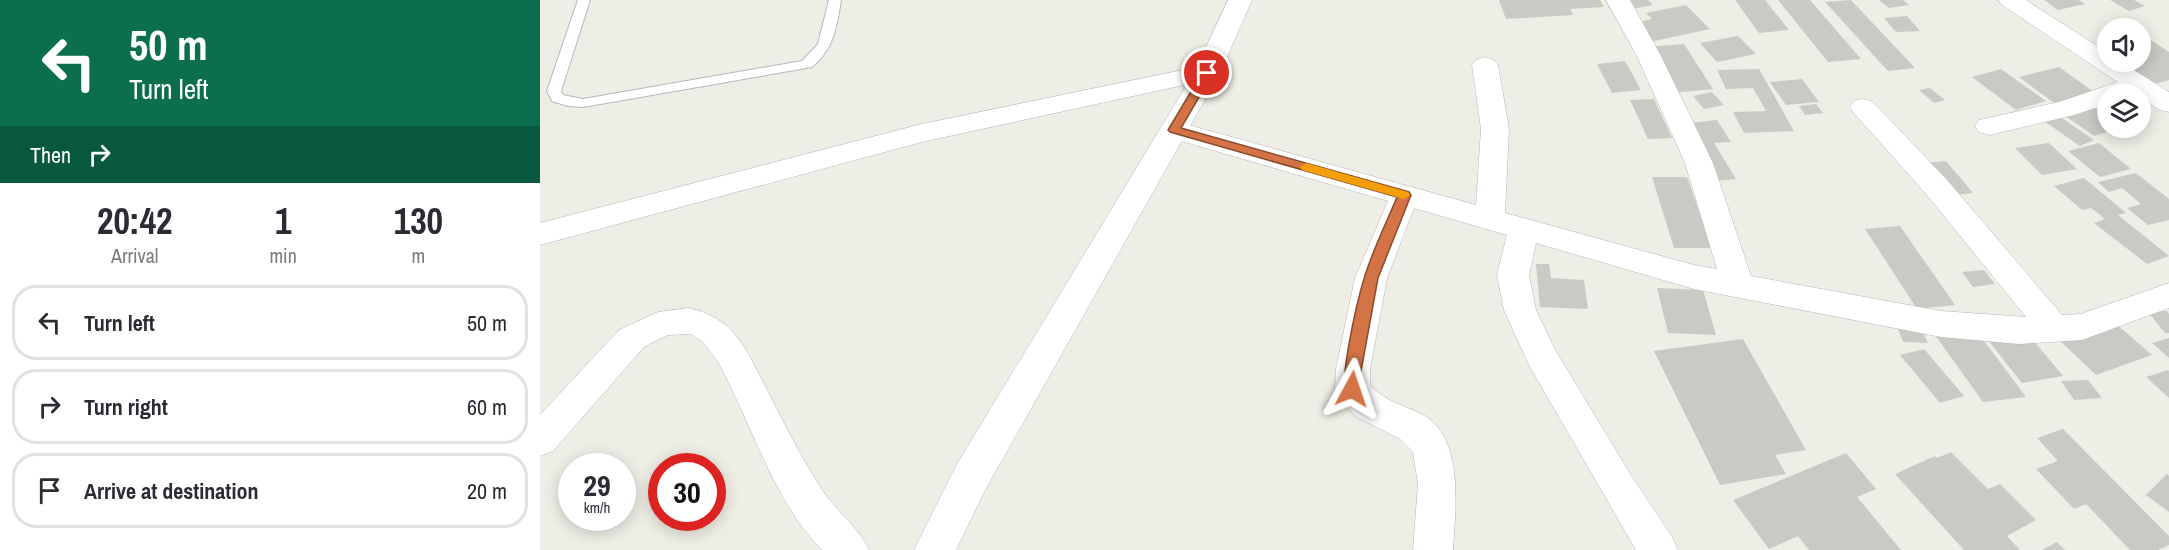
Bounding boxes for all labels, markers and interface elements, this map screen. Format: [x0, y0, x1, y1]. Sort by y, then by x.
text: 50 m [129, 17, 208, 73]
map controls [2097, 18, 2151, 138]
button: sound [2097, 18, 2151, 72]
icon: left [30, 24, 108, 102]
pin [1181, 47, 1232, 98]
icon: arrive [1190, 56, 1223, 89]
text: Turn left [129, 71, 208, 107]
button: layers [2097, 84, 2151, 138]
icon: right [83, 138, 116, 171]
text: Then [30, 140, 71, 170]
text: 20:42 [97, 197, 172, 245]
text: 1 [275, 197, 291, 245]
text: 130 [394, 197, 443, 245]
text: Arrival [111, 242, 158, 269]
text: min [269, 242, 297, 269]
text: m [412, 242, 425, 269]
icon: left [33, 306, 66, 339]
text: Turn left [84, 308, 155, 338]
text: 50 m [467, 308, 507, 338]
position arrow [1320, 357, 1384, 421]
icon: right [33, 390, 66, 423]
text: Turn right [84, 392, 168, 422]
text: 60 m [467, 392, 507, 422]
speed limit sign: 30 [648, 453, 726, 531]
text: 29 [583, 465, 611, 505]
icon: arrive [33, 474, 66, 507]
text: Arrive at destination [84, 476, 258, 506]
text: 20 m [467, 476, 507, 506]
text: km/h [584, 497, 610, 518]

